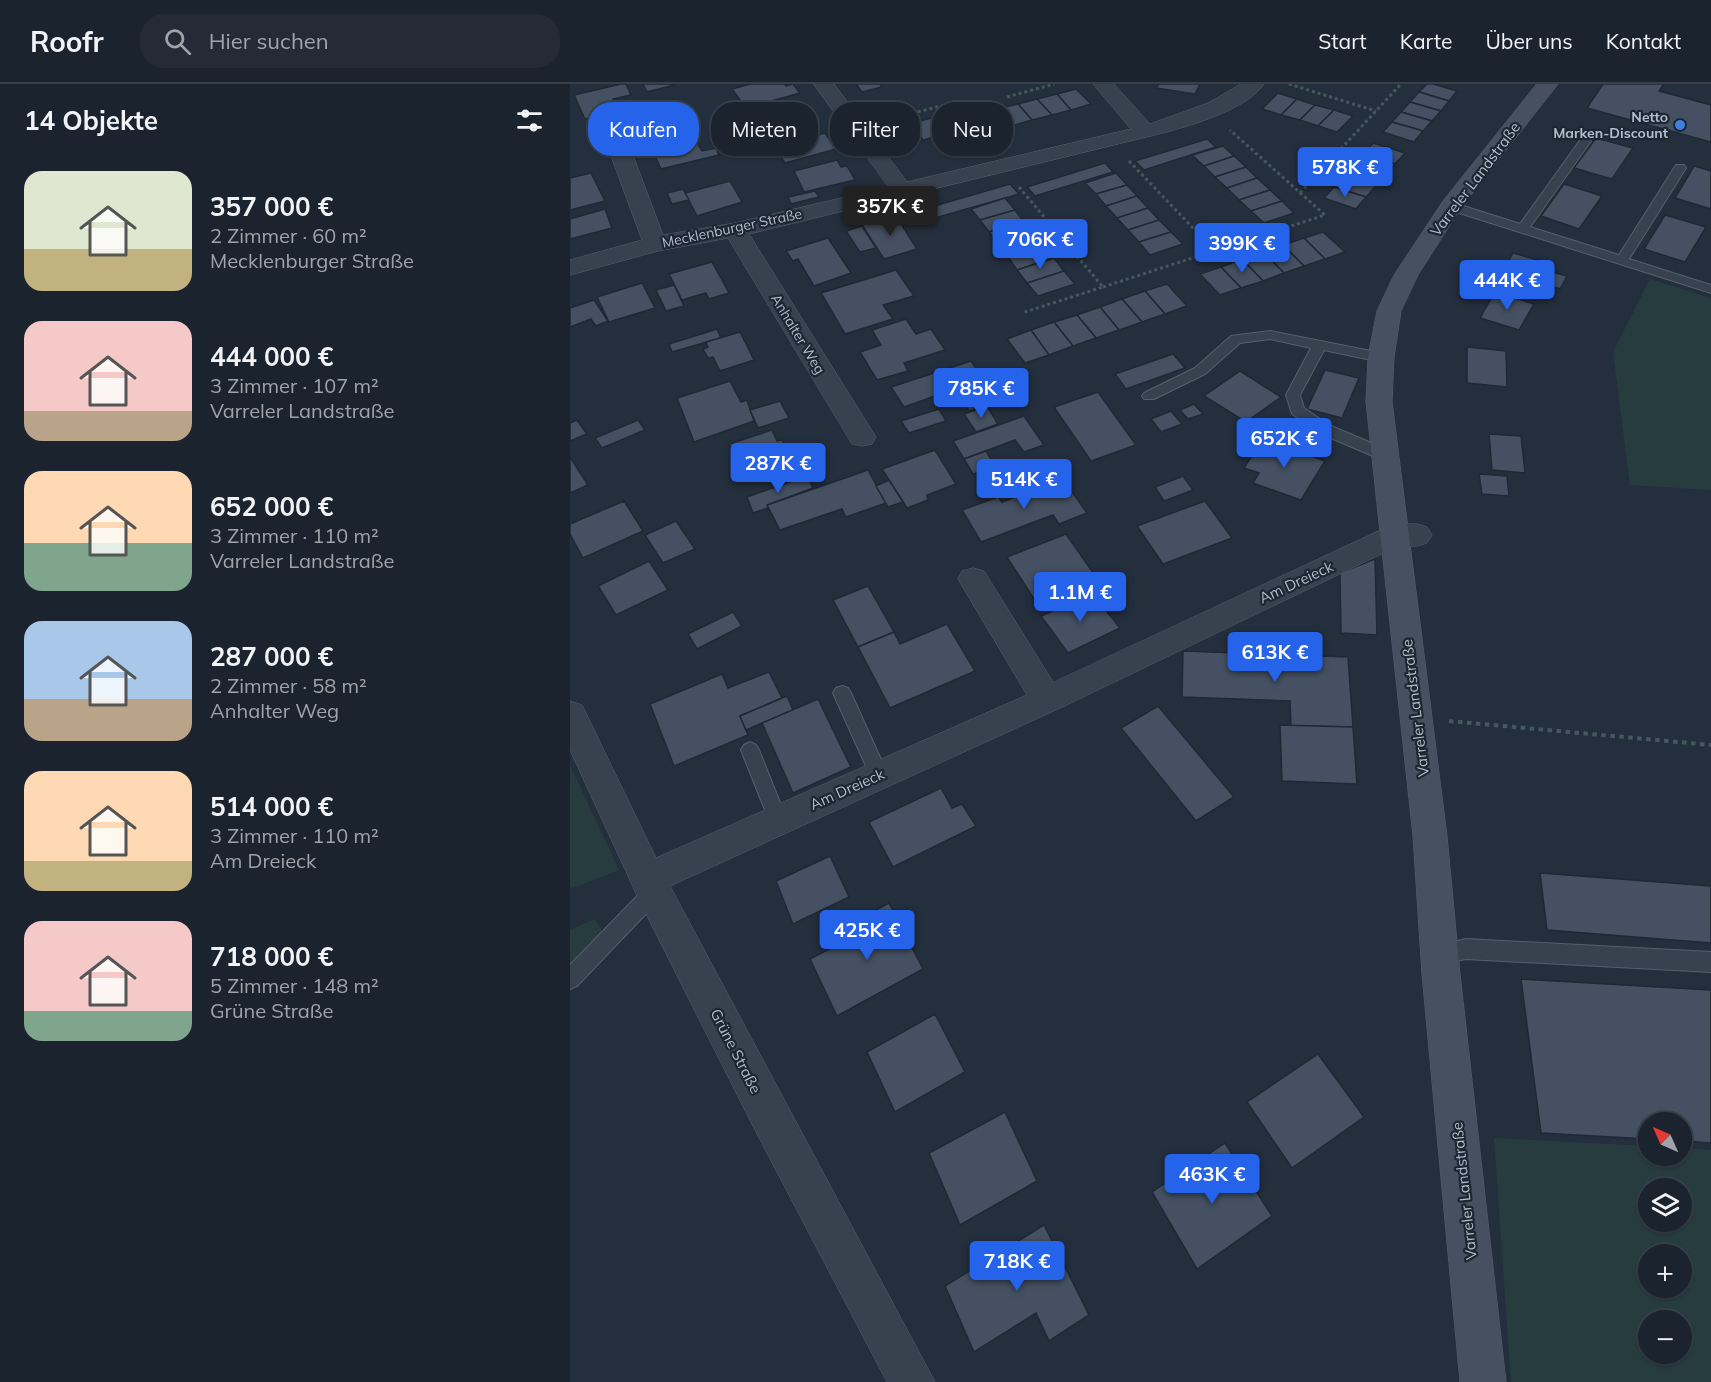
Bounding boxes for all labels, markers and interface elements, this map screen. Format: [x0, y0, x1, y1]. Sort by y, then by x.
search box [140, 14, 560, 68]
text: Roofr [30, 24, 104, 59]
icon: search [161, 25, 194, 58]
text: Hier suchen [209, 27, 329, 55]
text: Start [1318, 28, 1367, 54]
text: Karte [1400, 28, 1452, 54]
text: Über uns [1485, 28, 1573, 54]
text: Kontakt [1606, 28, 1681, 54]
chip: Kaufen [588, 102, 699, 156]
chip: Mieten [711, 102, 818, 156]
chip: Filter [830, 102, 920, 156]
chip: Neu [932, 102, 1013, 156]
text: 14 Objekte [24, 104, 158, 137]
icon: filters [513, 104, 546, 137]
place label: Netto Marken-Discount [1553, 108, 1669, 142]
street label: Varreler Landstraße [1426, 118, 1524, 240]
marker: Netto Marken-Discount [1673, 118, 1687, 132]
pin: 578K € [1296, 147, 1394, 198]
text: 578K € [1312, 154, 1378, 179]
pin: 357K € [841, 186, 939, 237]
text: 357 000 € [210, 190, 333, 223]
text: 357K € [857, 193, 923, 218]
icon: home [72, 195, 144, 267]
street label: Mecklenburger Straße [660, 204, 804, 252]
pin: 706K € [991, 219, 1089, 270]
text: 2 Zimmer · 60 m² [210, 223, 367, 248]
pin: 399K € [1193, 223, 1291, 274]
text: 706K € [1007, 226, 1073, 251]
text: 399K € [1209, 230, 1275, 255]
text: Mecklenburger Straße [210, 248, 414, 273]
pin: 444K € [1458, 260, 1556, 311]
text: 444K € [1474, 267, 1540, 292]
street label: Anhalter Weg [767, 291, 829, 377]
text: 444 000 € [210, 340, 333, 373]
icon: home [72, 345, 144, 417]
pin: 785K € [932, 368, 1030, 419]
text: 3 Zimmer · 107 m² [210, 373, 379, 398]
text: 785K € [948, 375, 1014, 400]
text: Varreler Landstraße [210, 398, 394, 423]
pin: 652K € [1235, 418, 1333, 469]
text: 652K € [1251, 425, 1317, 450]
pin: 287K € [729, 443, 827, 494]
text: 287K € [745, 450, 811, 475]
pin: 514K € [975, 459, 1073, 510]
text: 514K € [991, 466, 1057, 491]
text: 652 000 € [210, 490, 333, 523]
icon: home [72, 495, 144, 567]
text: 3 Zimmer · 110 m² [210, 523, 379, 548]
text: Varreler Landstraße [210, 548, 394, 573]
street label: Am Dreieck [1256, 556, 1336, 607]
pin: 1.1M € [1031, 572, 1129, 623]
text: 1.1M € [1048, 579, 1112, 604]
pin: 613K € [1226, 632, 1324, 683]
street label: Varreler Landstraße [1397, 638, 1433, 778]
text: 613K € [1242, 639, 1308, 664]
text: 287 000 € [210, 640, 333, 673]
icon: home [72, 645, 144, 717]
text: 2 Zimmer · 58 m² [210, 673, 367, 698]
text: Anhalter Weg [210, 698, 339, 723]
street label: Am Dreieck [807, 764, 888, 814]
text: 514 000 € [210, 790, 333, 823]
icon: home [72, 795, 144, 867]
text: 3 Zimmer · 110 m² [210, 823, 379, 848]
text: Am Dreieck [210, 848, 316, 873]
pin: 425K € [818, 910, 916, 961]
text: 425K € [834, 917, 900, 942]
text: 718 000 € [210, 940, 333, 973]
icon: home [72, 945, 144, 1017]
text: 5 Zimmer · 148 m² [210, 973, 379, 998]
text: Grüne Straße [210, 998, 333, 1023]
street label: Grüne Straße [707, 1005, 765, 1097]
north arrow [1638, 1112, 1692, 1166]
map controls [1638, 1112, 1692, 1364]
street label: Varreler Landstraße [1447, 1121, 1481, 1261]
pin: 463K € [1163, 1154, 1261, 1205]
text: 463K € [1179, 1161, 1245, 1186]
button: layers [1638, 1178, 1692, 1232]
pin: 718K € [968, 1241, 1066, 1292]
button: + [1638, 1244, 1692, 1298]
text: 718K € [984, 1248, 1050, 1273]
button: − [1638, 1310, 1692, 1364]

